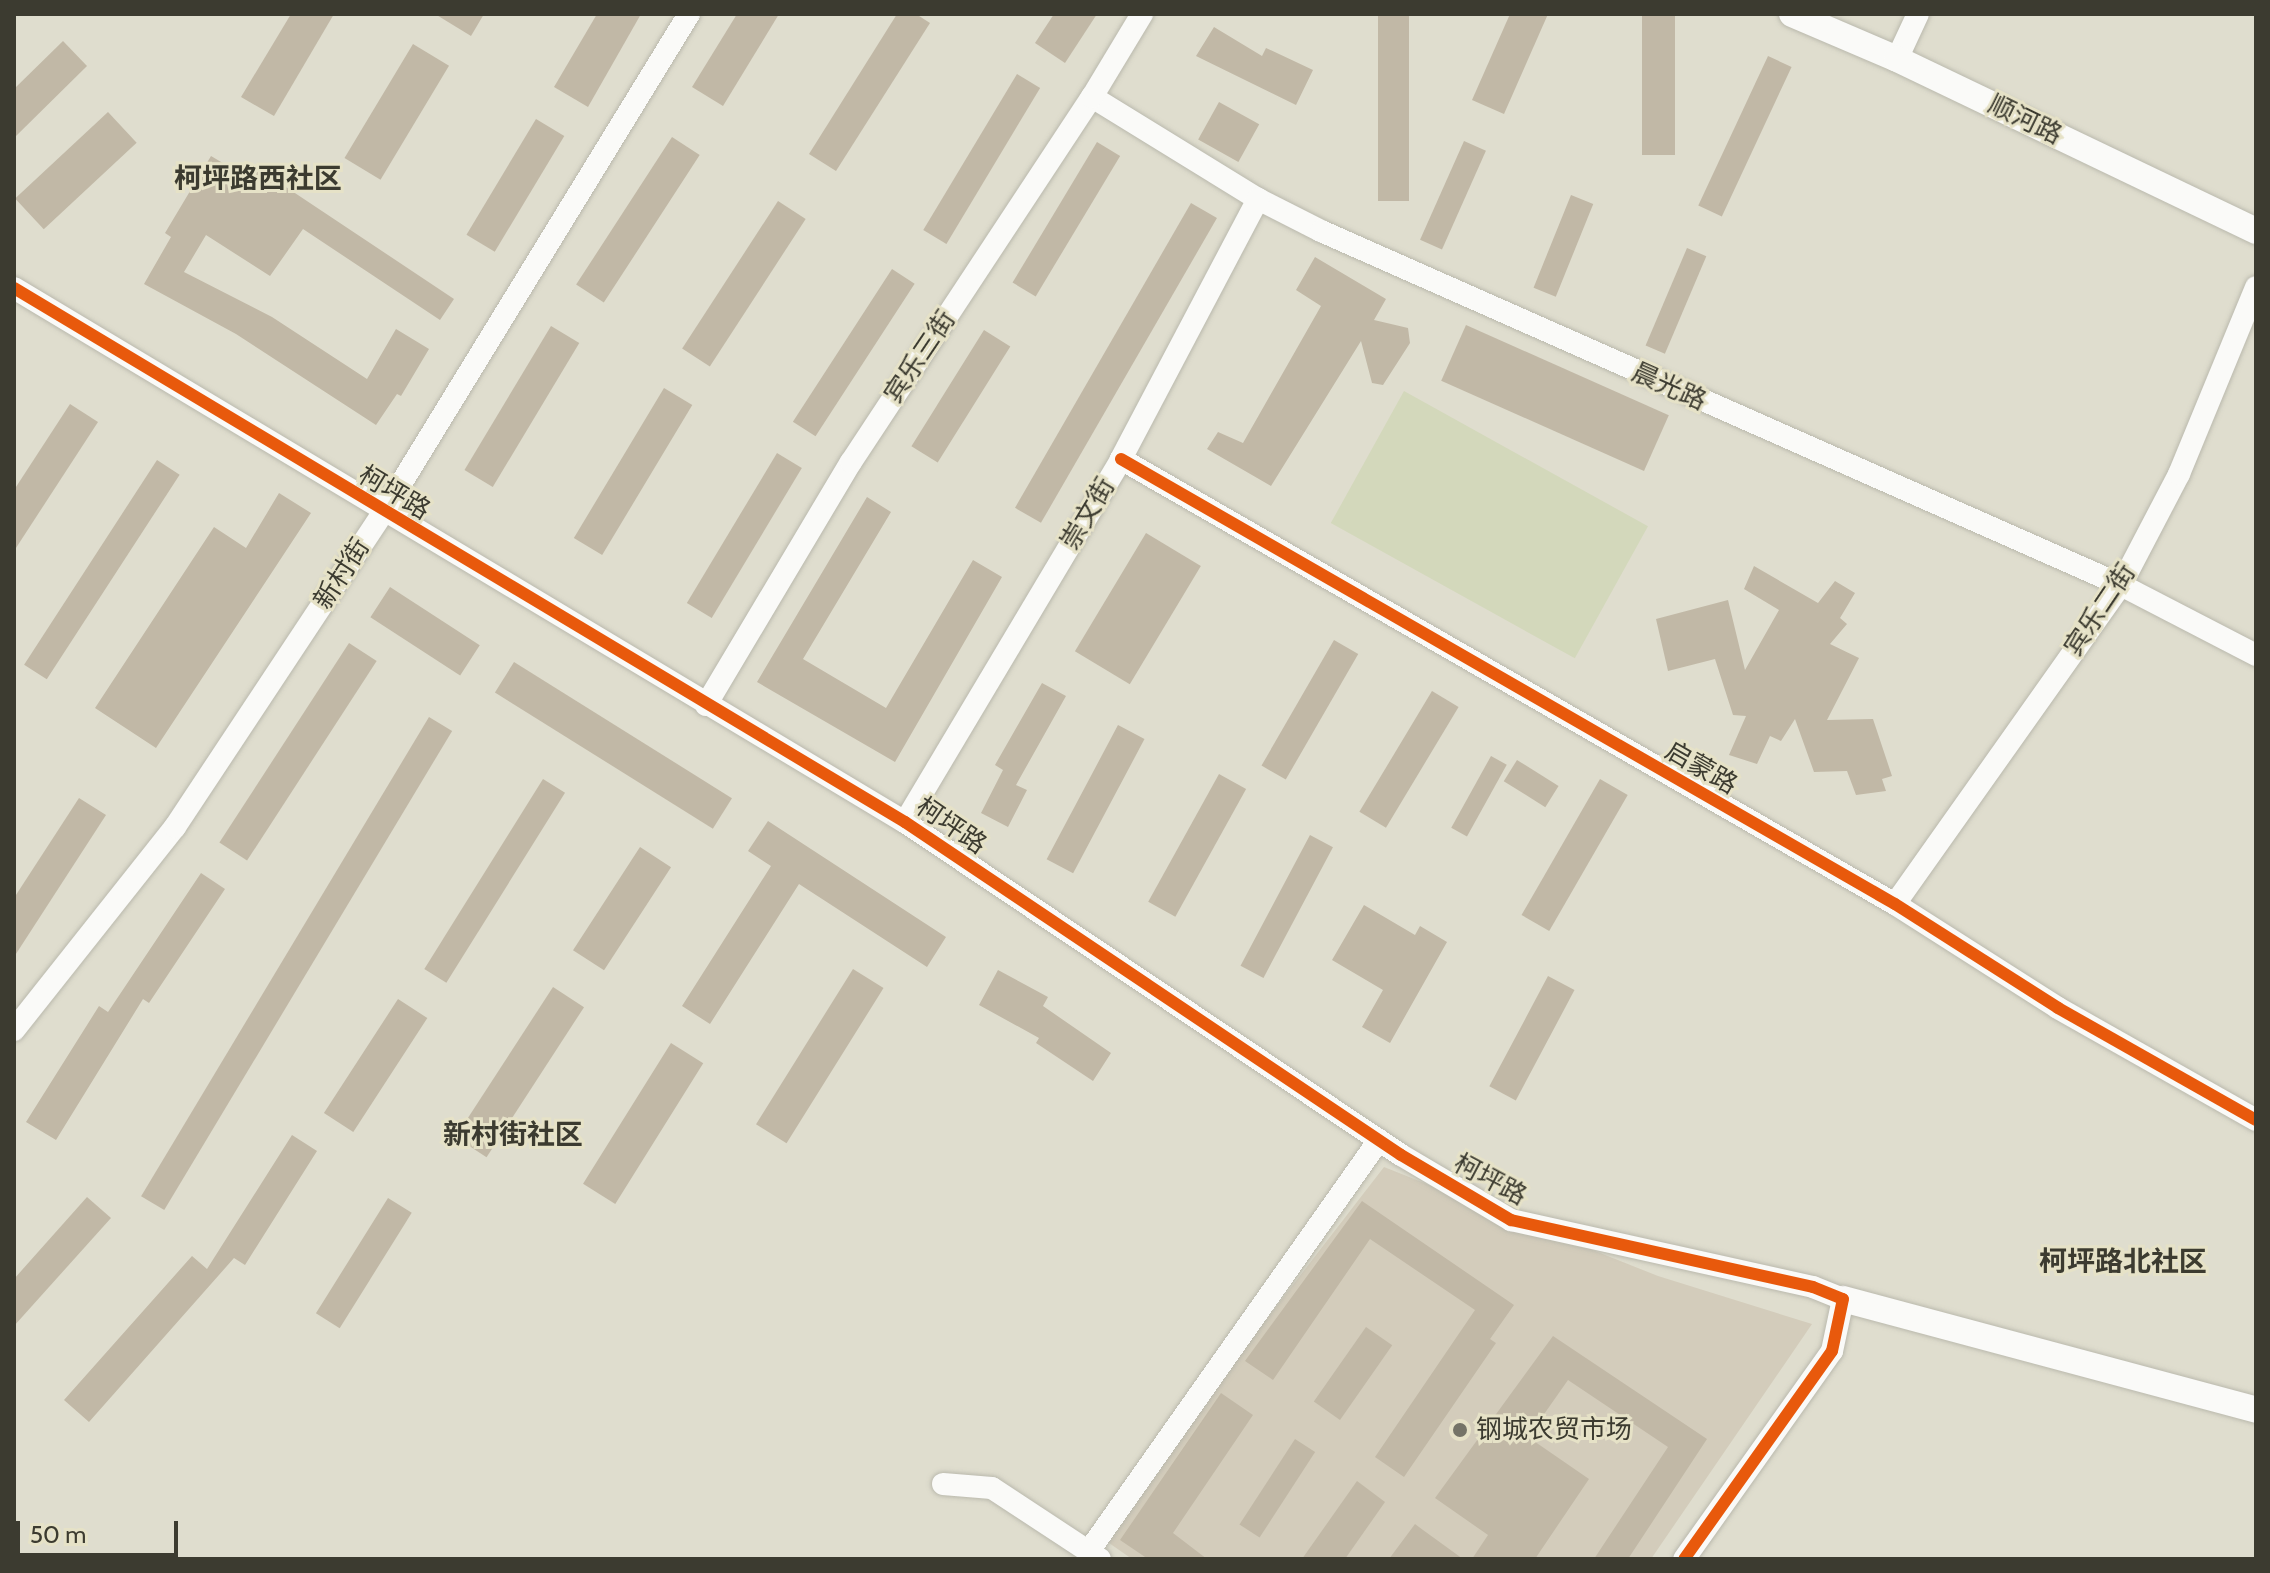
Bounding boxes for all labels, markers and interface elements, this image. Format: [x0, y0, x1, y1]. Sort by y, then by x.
street label: 顺河路 [1983, 89, 2067, 151]
district label: 柯坪路西社区 [174, 161, 342, 195]
street label: 宾乐三街 [878, 305, 962, 409]
street label: 晨光路 [1627, 357, 1711, 417]
street label: 柯坪路 [353, 460, 435, 526]
street label: 崇文街 [1055, 473, 1121, 555]
street label: 新村街 [308, 533, 376, 615]
street label: 宾乐二街 [2058, 558, 2142, 662]
street label: 启蒙路 [1659, 735, 1743, 801]
street label: 柯坪路 [910, 791, 992, 861]
district label: 新村街社区 [443, 1117, 583, 1151]
street label: 柯坪路 [1448, 1148, 1532, 1212]
district label: 柯坪路北社区 [2039, 1244, 2207, 1278]
place label: 钢城农贸市场 [1476, 1414, 1632, 1446]
marker: 钢城农贸市场 [1451, 1421, 1469, 1439]
scale bar [20, 1505, 182, 1555]
text: 50 m [30, 1520, 86, 1549]

